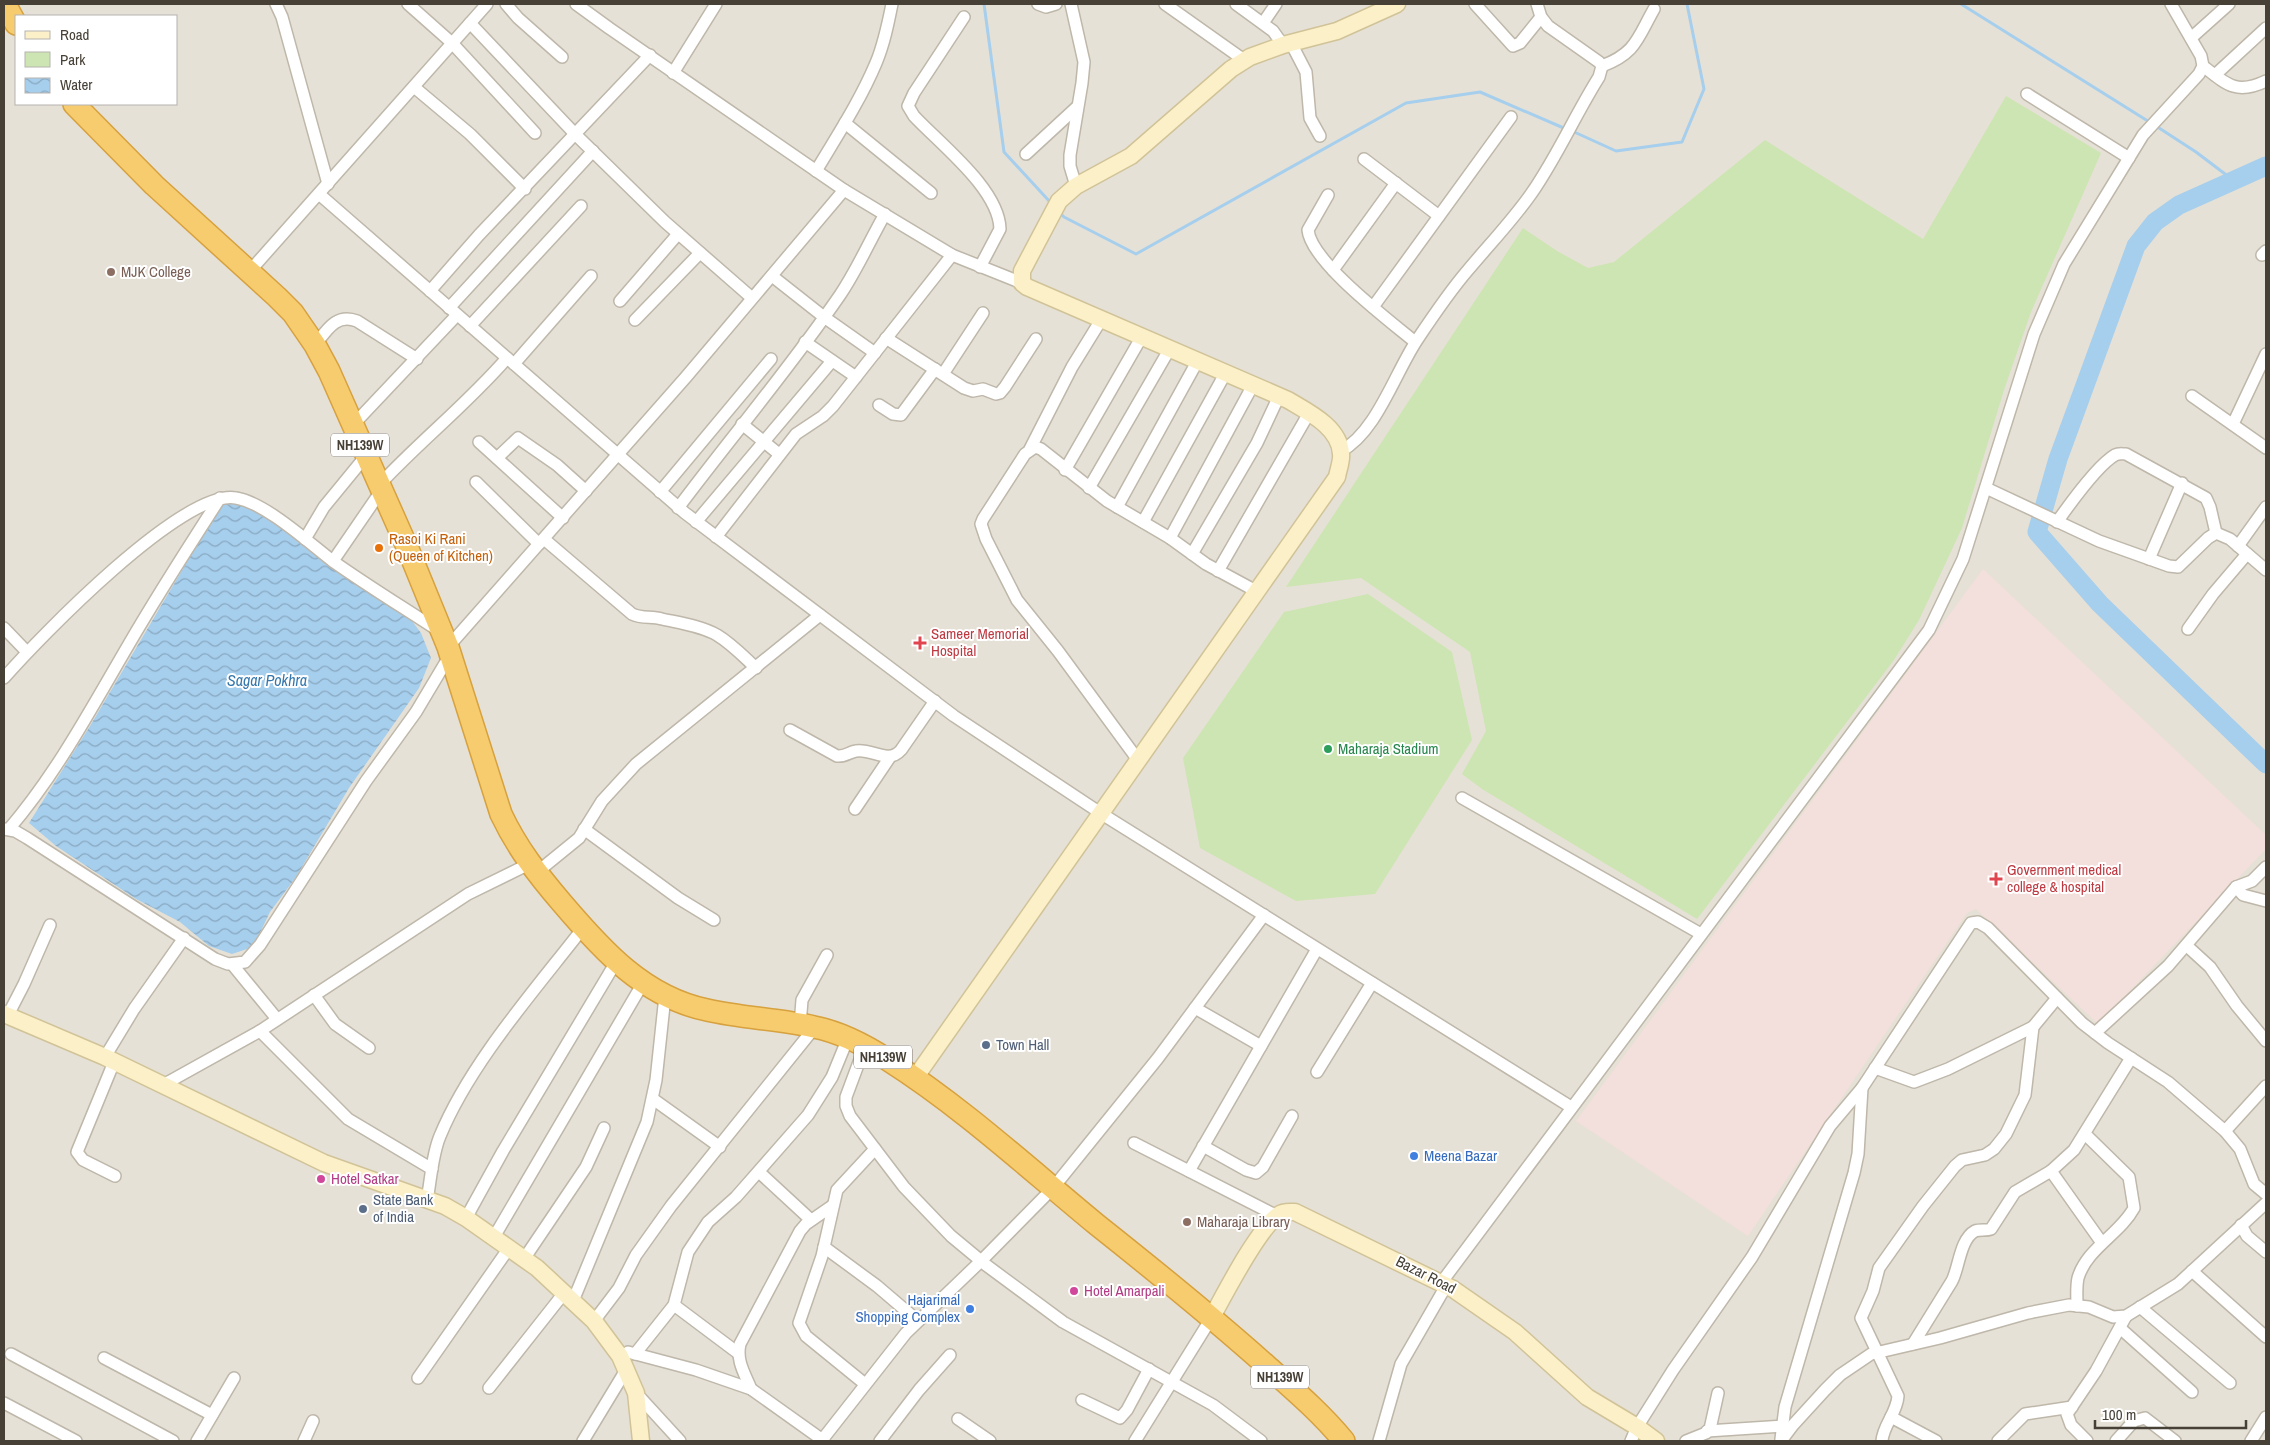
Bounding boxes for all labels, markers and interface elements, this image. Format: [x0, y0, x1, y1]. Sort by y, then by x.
legend [15, 15, 178, 105]
text: Road [60, 24, 89, 45]
text: Park [60, 49, 86, 70]
text: Water [60, 74, 92, 95]
place label: MJK College [121, 261, 191, 282]
marker: MJK College [105, 266, 117, 278]
road number: NH139W [331, 434, 389, 456]
place label: Rasoi Ki Rani (Queen of Kitchen) [389, 528, 493, 566]
marker: Rasoi Ki Rani (Queen of Kitchen) [373, 542, 385, 554]
place label: Sameer Memorial Hospital [931, 623, 1029, 661]
marker: Sameer Memorial Hospital [913, 636, 927, 650]
water label: Sagar Pokhra [227, 669, 307, 691]
place label: Maharaja Stadium [1338, 738, 1439, 759]
marker: Maharaja Stadium [1322, 743, 1334, 755]
place label: Government medical college & hospital [2007, 859, 2121, 897]
marker: Government medical college & hospital [1989, 872, 2003, 886]
place label: Town Hall [996, 1034, 1049, 1055]
marker: Town Hall [980, 1039, 992, 1051]
road number: NH139W [854, 1046, 912, 1068]
place label: Meena Bazar [1424, 1145, 1497, 1166]
marker: Meena Bazar [1408, 1150, 1420, 1162]
place label: Hotel Satkar [331, 1168, 399, 1189]
marker: Hotel Satkar [315, 1173, 327, 1185]
place label: State Bank of India [373, 1189, 434, 1227]
marker: State Bank of India [357, 1203, 369, 1215]
place label: Maharaja Library [1197, 1211, 1291, 1232]
marker: Maharaja Library [1181, 1216, 1193, 1228]
street label: Bazar Road [1393, 1250, 1460, 1299]
place label: Hotel Amarpali [1084, 1280, 1165, 1301]
marker: Hotel Amarpali [1068, 1285, 1080, 1297]
place label: Hajarimal Shopping Complex [855, 1289, 961, 1327]
marker: Hajarimal Shopping Complex [964, 1303, 976, 1315]
road number: NH139W [1251, 1365, 1309, 1388]
scale bar [2095, 1398, 2246, 1430]
text: 100 m [2102, 1404, 2136, 1425]

